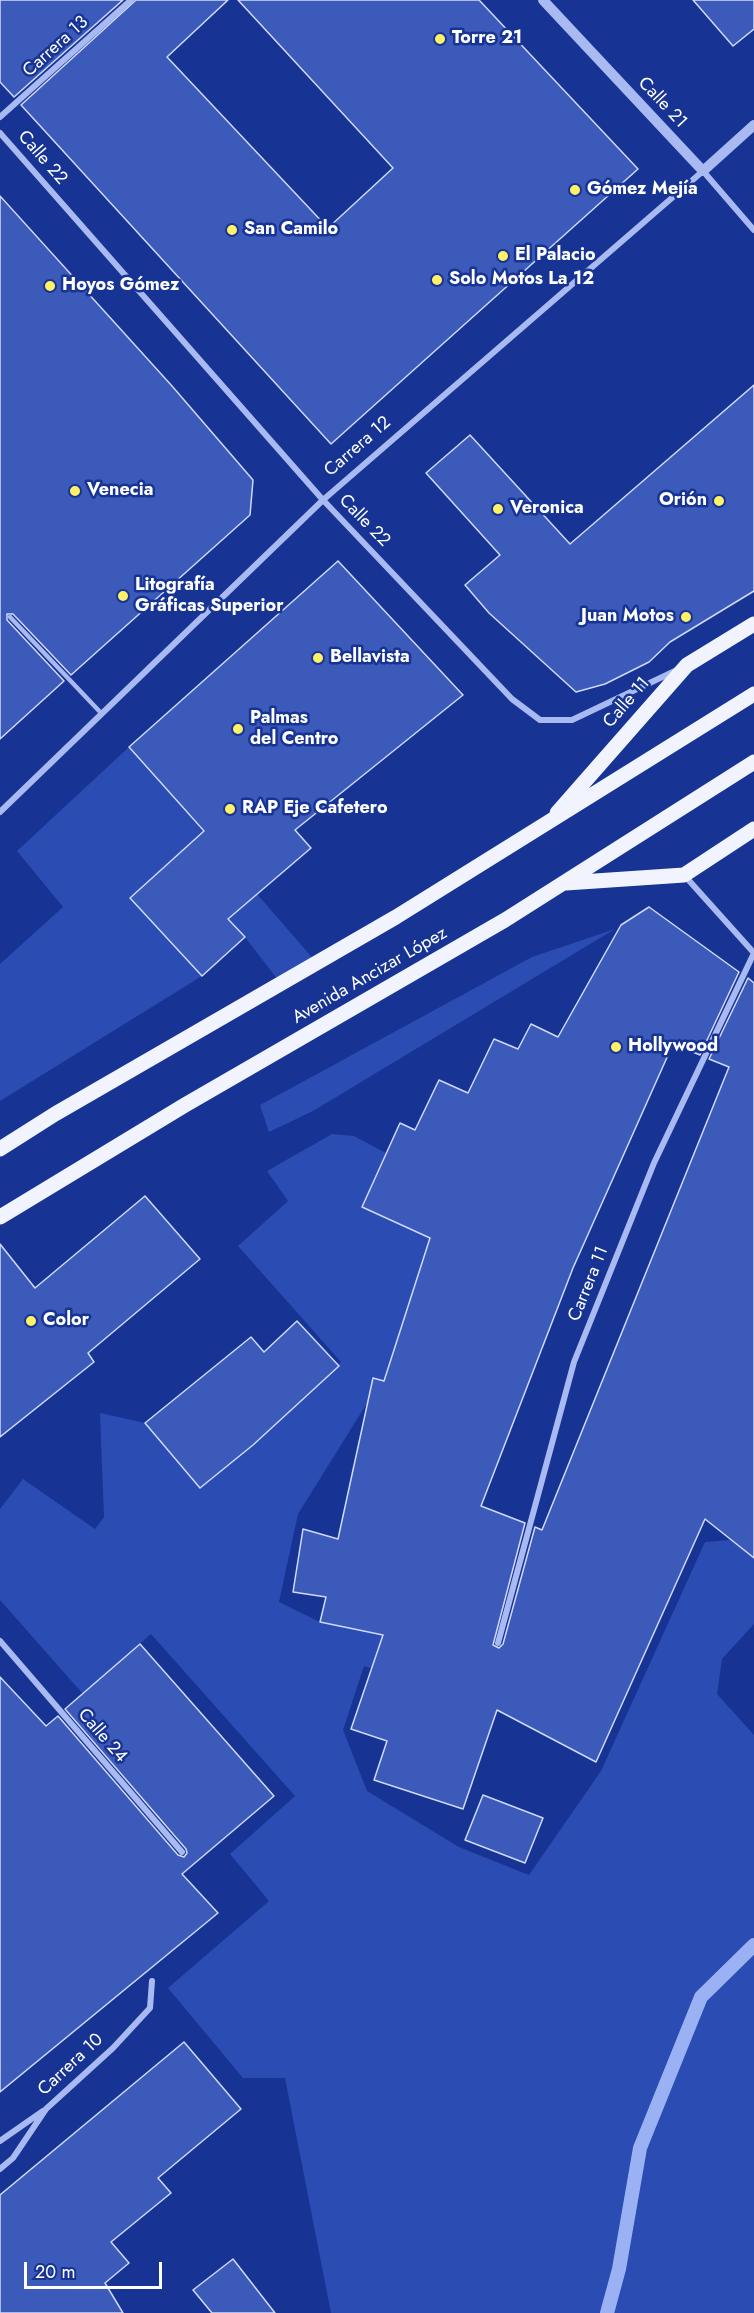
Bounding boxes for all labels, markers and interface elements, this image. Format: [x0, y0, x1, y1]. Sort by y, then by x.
street label: Carrera 13 [19, 12, 93, 82]
place label: Torre 21 [452, 28, 522, 50]
marker: Torre 21 [433, 32, 447, 46]
street label: Calle 21 [633, 73, 691, 133]
street label: Calle 22 [13, 127, 71, 189]
place label: Gómez Mejía [587, 179, 698, 201]
marker: Gómez Mejía [568, 183, 582, 197]
place label: San Camilo [244, 219, 338, 241]
marker: San Camilo [225, 223, 239, 237]
place label: El Palacio [515, 245, 596, 267]
marker: El Palacio [496, 249, 510, 263]
place label: Solo Motos La 12 [449, 269, 594, 291]
marker: Solo Motos La 12 [430, 273, 444, 287]
place label: Hoyos Gómez [62, 275, 179, 297]
marker: Hoyos Gómez [43, 279, 57, 293]
street label: Carrera 12 [320, 412, 396, 482]
place label: Venecia [87, 480, 153, 502]
marker: Venecia [68, 484, 82, 498]
street label: Calle 22 [334, 490, 394, 552]
place label: Orión [659, 490, 707, 512]
marker: Orión [712, 494, 726, 508]
place label: Veronica [510, 498, 584, 520]
marker: Veronica [491, 502, 505, 516]
place label: Litografía Gráficas Superior [135, 575, 284, 618]
marker: Litografía Gráficas Superior [116, 589, 130, 603]
place label: Juan Motos [581, 606, 674, 628]
marker: Juan Motos [679, 610, 693, 624]
place label: Bellavista [330, 647, 410, 669]
marker: Bellavista [311, 651, 325, 665]
street label: Calle 11 [599, 673, 655, 733]
place label: Palmas del Centro [250, 708, 338, 750]
marker: Palmas del Centro [231, 722, 245, 736]
place label: RAP Eje Cafetero [242, 798, 388, 820]
marker: RAP Eje Cafetero [223, 802, 237, 816]
street label: Avenida Ancizar López [289, 923, 451, 1029]
place label: Hollywood [628, 1036, 718, 1058]
marker: Hollywood [609, 1040, 623, 1054]
street label: Carrera 11 [564, 1243, 614, 1325]
place label: Color [43, 1310, 89, 1332]
marker: Color [24, 1314, 38, 1328]
street label: Calle 24 [73, 1705, 131, 1767]
street label: Carrera 10 [34, 2029, 108, 2101]
scale bar [27, 2250, 165, 2288]
text: 20 m [35, 2259, 75, 2285]

